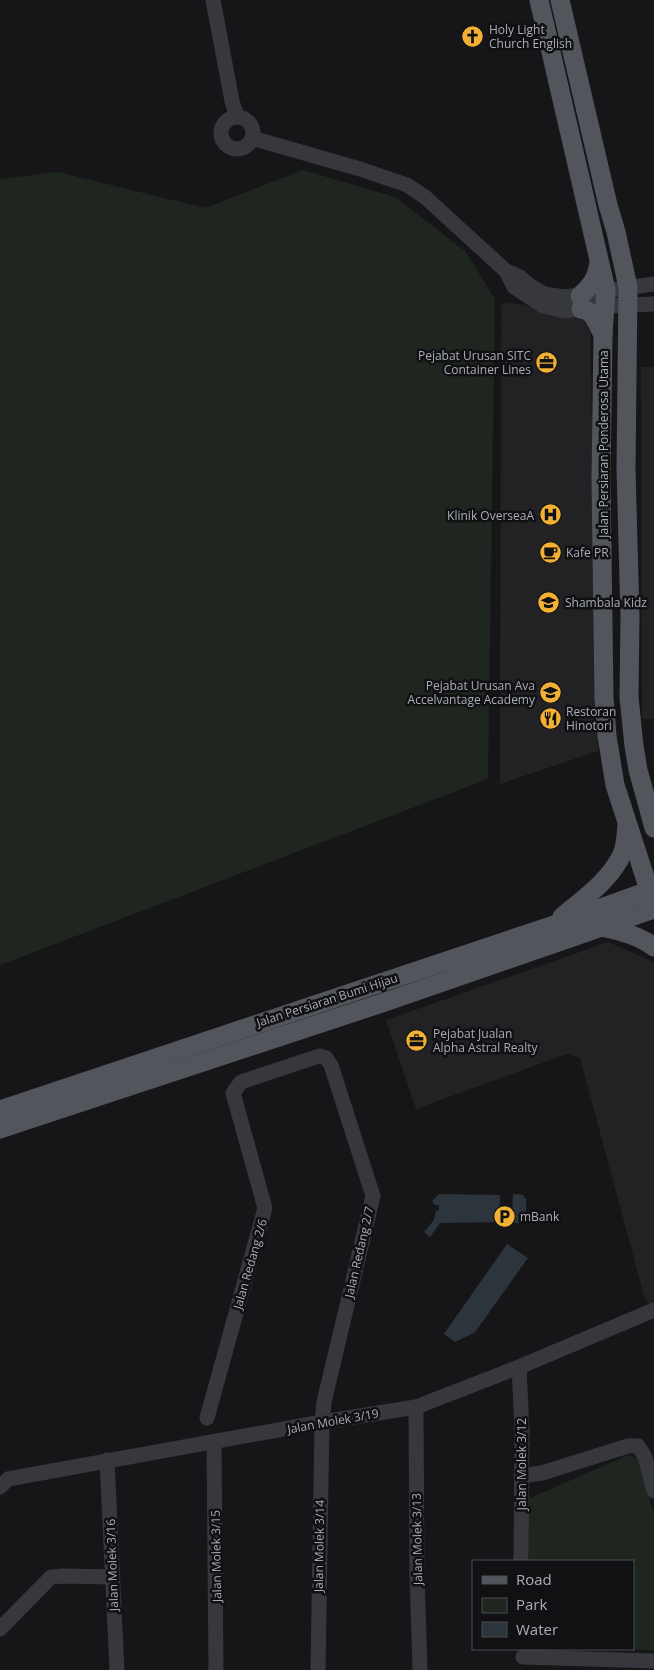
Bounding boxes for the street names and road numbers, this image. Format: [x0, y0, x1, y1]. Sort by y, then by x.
street label: Jalan Persiaran Ponderosa Utama [595, 350, 612, 539]
street label: Jalan Persiaran Bumi Hijau [253, 969, 400, 1031]
street label: Jalan Redang 2/7 [340, 1204, 378, 1300]
street label: Jalan Redang 2/6 [229, 1217, 271, 1312]
street label: Jalan Molek 3/19 [285, 1405, 380, 1438]
street label: Jalan Molek 3/12 [513, 1418, 530, 1511]
street label: Jalan Molek 3/13 [408, 1493, 426, 1586]
street label: Jalan Molek 3/14 [310, 1500, 328, 1593]
street label: Jalan Molek 3/15 [207, 1510, 225, 1603]
street label: Jalan Molek 3/16 [102, 1518, 122, 1612]

